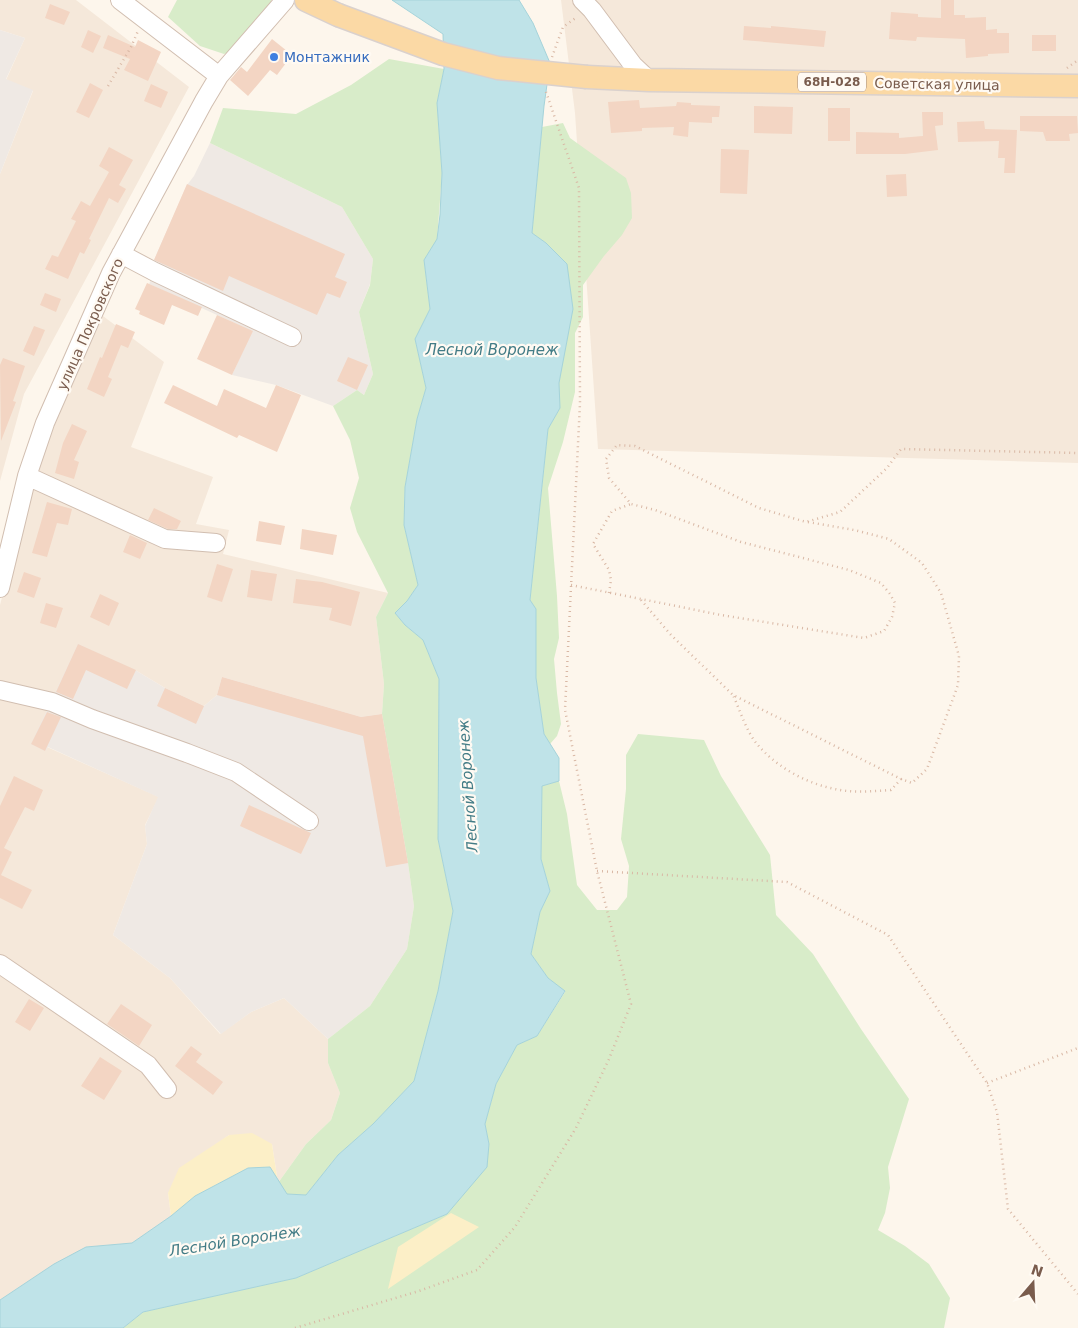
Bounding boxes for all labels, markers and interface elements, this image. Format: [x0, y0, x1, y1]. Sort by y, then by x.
place label: Монтажник [284, 49, 370, 65]
marker: Монтажник [268, 51, 280, 63]
road number: 68Н-028 [798, 72, 866, 91]
street label: Советская улица [874, 75, 1000, 93]
street label: улица Покровского [54, 256, 126, 392]
water label: Лесной Воронеж [425, 341, 559, 359]
water label: Лесной Воронеж [454, 719, 482, 854]
water label: Лесной Воронеж [167, 1222, 303, 1260]
north arrow [1008, 1258, 1058, 1308]
text: N [1029, 1261, 1045, 1280]

